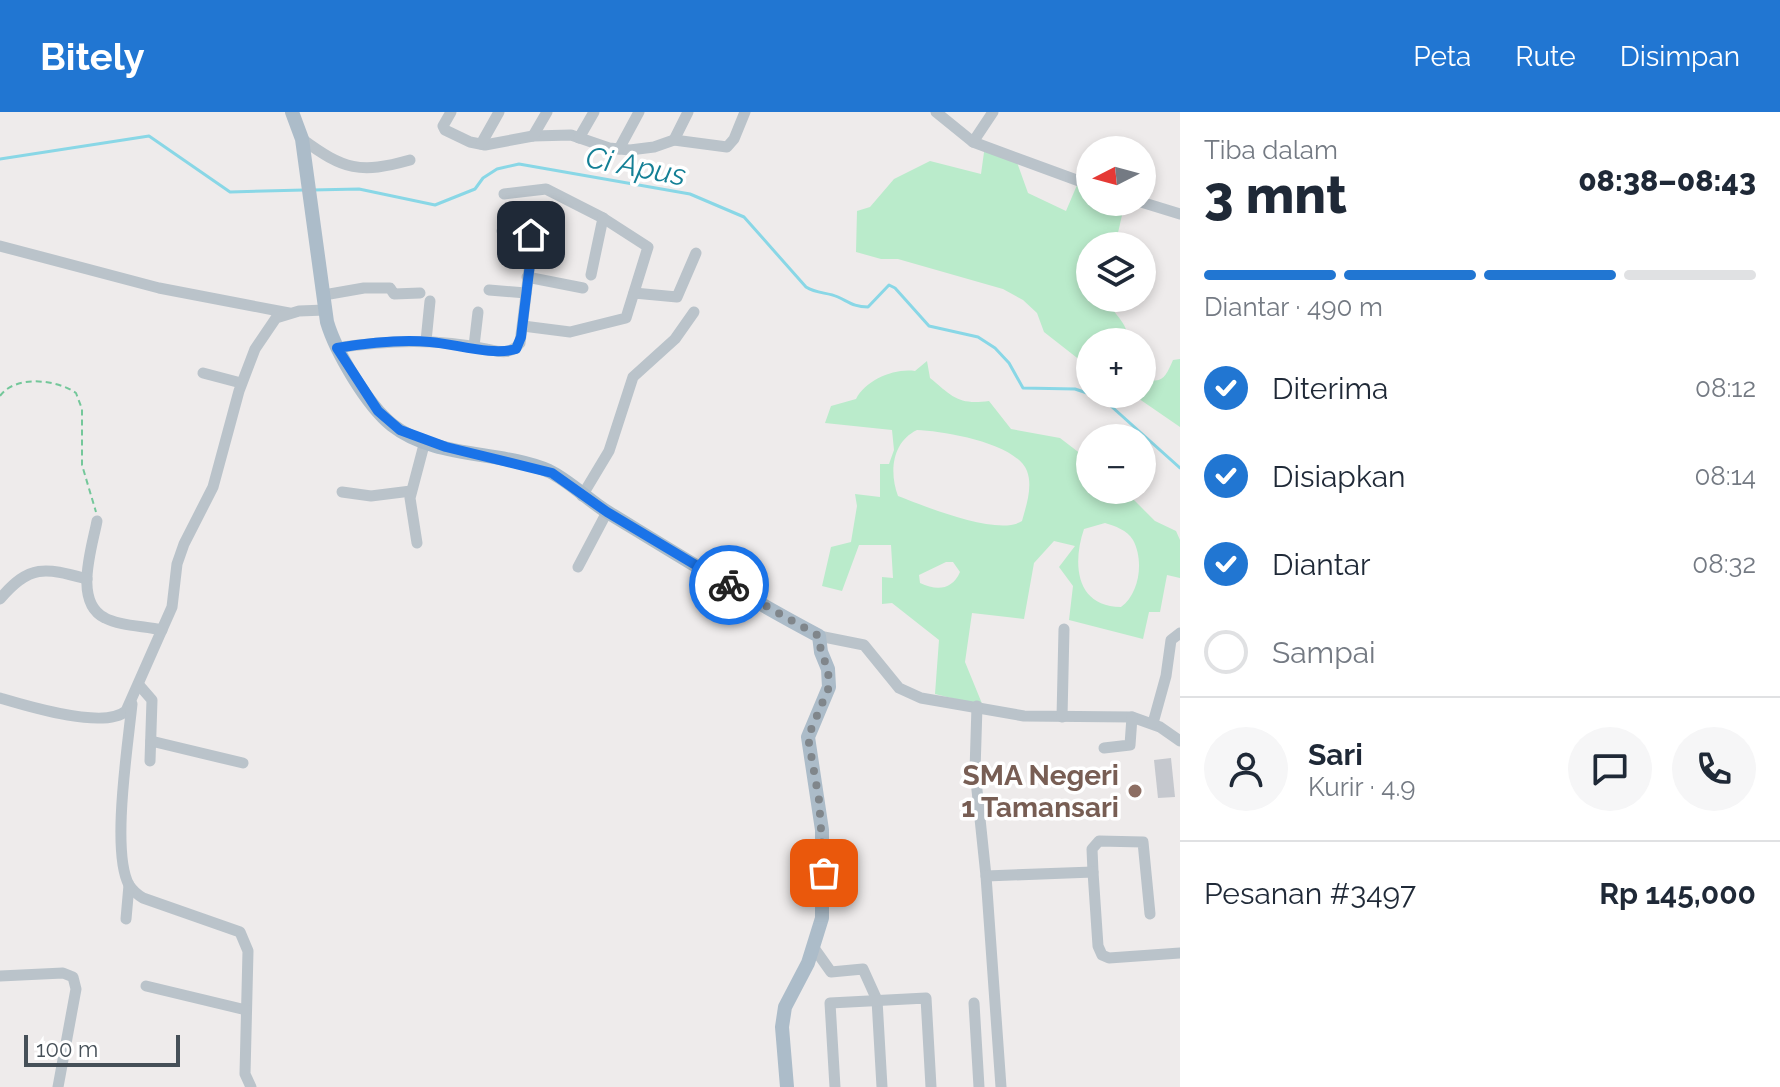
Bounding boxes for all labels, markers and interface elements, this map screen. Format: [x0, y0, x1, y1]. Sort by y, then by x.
text: Bitely [40, 34, 145, 79]
text: Peta [1413, 40, 1471, 73]
text: Rute [1515, 40, 1576, 73]
text: Disimpan [1620, 40, 1740, 73]
text: Tiba dalam [1204, 135, 1338, 165]
north arrow [1076, 136, 1156, 216]
map controls [1076, 136, 1156, 504]
water label: Ci Apus [583, 139, 689, 193]
text: 08:38–08:43 [1578, 163, 1756, 198]
text: 3 mnt [1204, 164, 1347, 225]
pin [497, 201, 565, 269]
icon: home [509, 213, 553, 257]
button: layers [1076, 232, 1156, 312]
text: Diantar · 490 m [1204, 292, 1383, 322]
button: + [1076, 328, 1156, 408]
icon: check [1204, 366, 1248, 410]
text: Diterima [1272, 371, 1388, 406]
text: 08:12 [1695, 373, 1756, 403]
button: − [1076, 424, 1156, 504]
icon: check [1204, 454, 1248, 498]
text: Disiapkan [1272, 459, 1406, 494]
text: 08:14 [1694, 461, 1756, 491]
icon: check [1204, 542, 1248, 586]
courier [689, 545, 769, 625]
text: Diantar [1272, 547, 1371, 582]
text: 08:32 [1692, 549, 1756, 579]
icon: bike [707, 563, 751, 607]
text: Sampai [1272, 635, 1376, 670]
button: person [1204, 727, 1288, 811]
button: chat [1568, 727, 1652, 811]
button: phone [1672, 727, 1756, 811]
text: Sari [1308, 737, 1363, 772]
place label: SMA Negeri 1 Tamansari [961, 759, 1119, 824]
text: Kurir · 4.9 [1308, 772, 1416, 802]
marker: SMA Negeri 1 Tamansari [1126, 782, 1144, 800]
pin [790, 839, 858, 907]
icon: bag [802, 851, 846, 895]
text: Pesanan #3497 [1204, 876, 1416, 911]
text: Rp 145,000 [1599, 876, 1756, 911]
scale bar [24, 1031, 180, 1067]
text: 100 m [36, 1036, 98, 1062]

